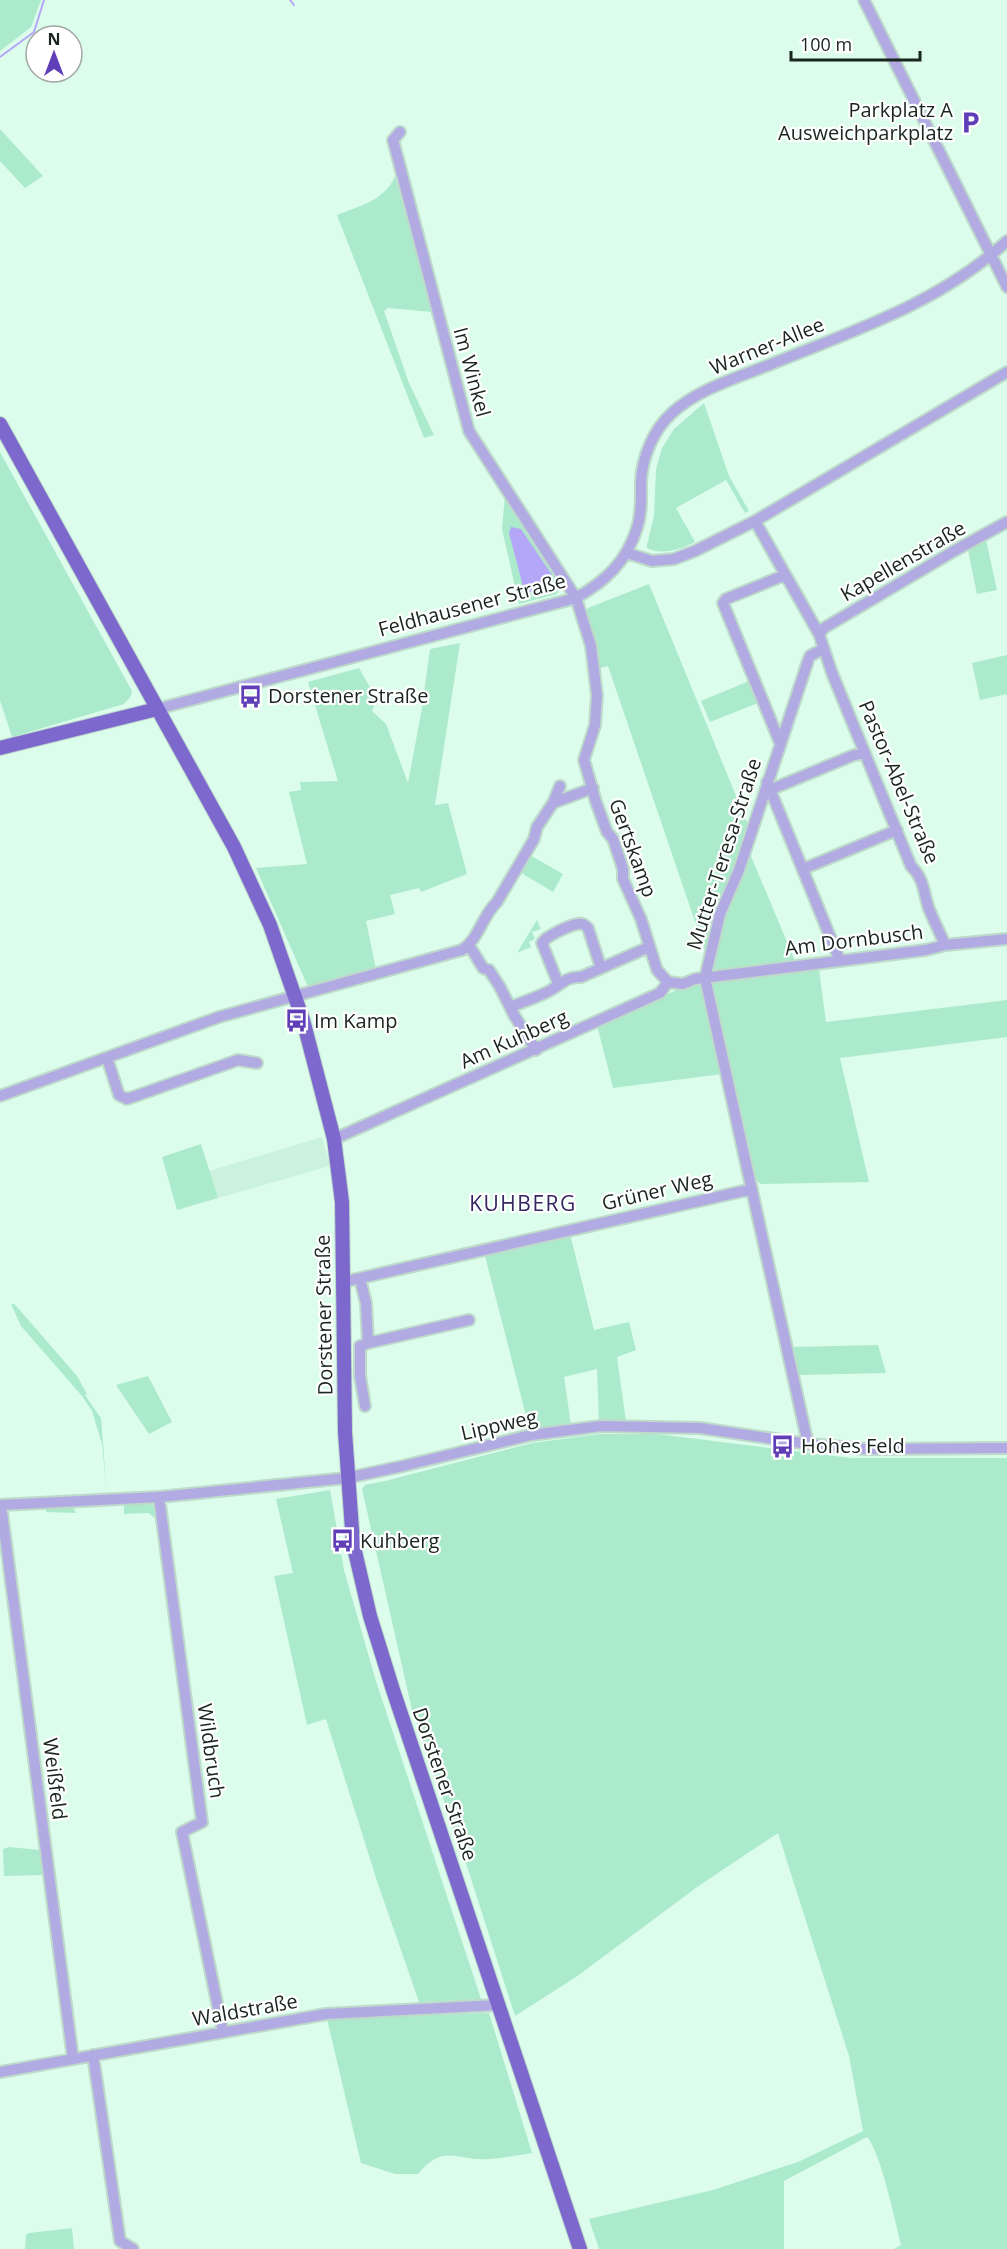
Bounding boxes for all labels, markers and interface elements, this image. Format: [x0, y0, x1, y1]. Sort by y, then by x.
north arrow [24, 24, 84, 84]
scale bar [791, 24, 920, 62]
text: N [47, 28, 61, 50]
text: 100 m [800, 32, 852, 56]
place label: Parkplatz A Ausweichparkplatz [778, 96, 953, 146]
parking icon: Parkplatz A Ausweichparkplatz [958, 109, 984, 135]
street label: Warner-Allee [706, 310, 828, 381]
street label: Im Winkel [448, 324, 497, 420]
street label: Kapellenstraße [835, 514, 970, 607]
street label: Feldhausener Straße [375, 566, 569, 643]
place label: Dorstener Straße [268, 682, 429, 709]
bus stop icon: Dorstener Straße [237, 683, 263, 709]
street label: Pastor-Abel-Straße [853, 696, 946, 868]
street label: Mutter-Teresa-Straße [680, 754, 767, 953]
street label: Gertskamp [603, 795, 664, 901]
street label: Am Dornbusch [783, 918, 925, 961]
street label: Am Kuhberg [455, 1003, 572, 1074]
place label: Im Kamp [314, 1007, 397, 1034]
bus stop icon: Im Kamp [283, 1008, 309, 1034]
street label: Grüner Weg [599, 1165, 715, 1216]
district label: KUHBERG [469, 1189, 577, 1217]
street label: Dorstener Straße [309, 1235, 338, 1396]
street label: Lippweg [458, 1403, 540, 1446]
place label: Hohes Feld [801, 1432, 905, 1459]
bus stop icon: Hohes Feld [770, 1433, 796, 1459]
place label: Kuhberg [360, 1527, 439, 1554]
bus stop icon: Kuhberg [329, 1528, 355, 1554]
street label: Wildbruch [191, 1702, 231, 1800]
street label: Dorstener Straße [407, 1704, 484, 1864]
street label: Weißfeld [37, 1736, 74, 1822]
street label: Waldstraße [190, 1987, 300, 2032]

